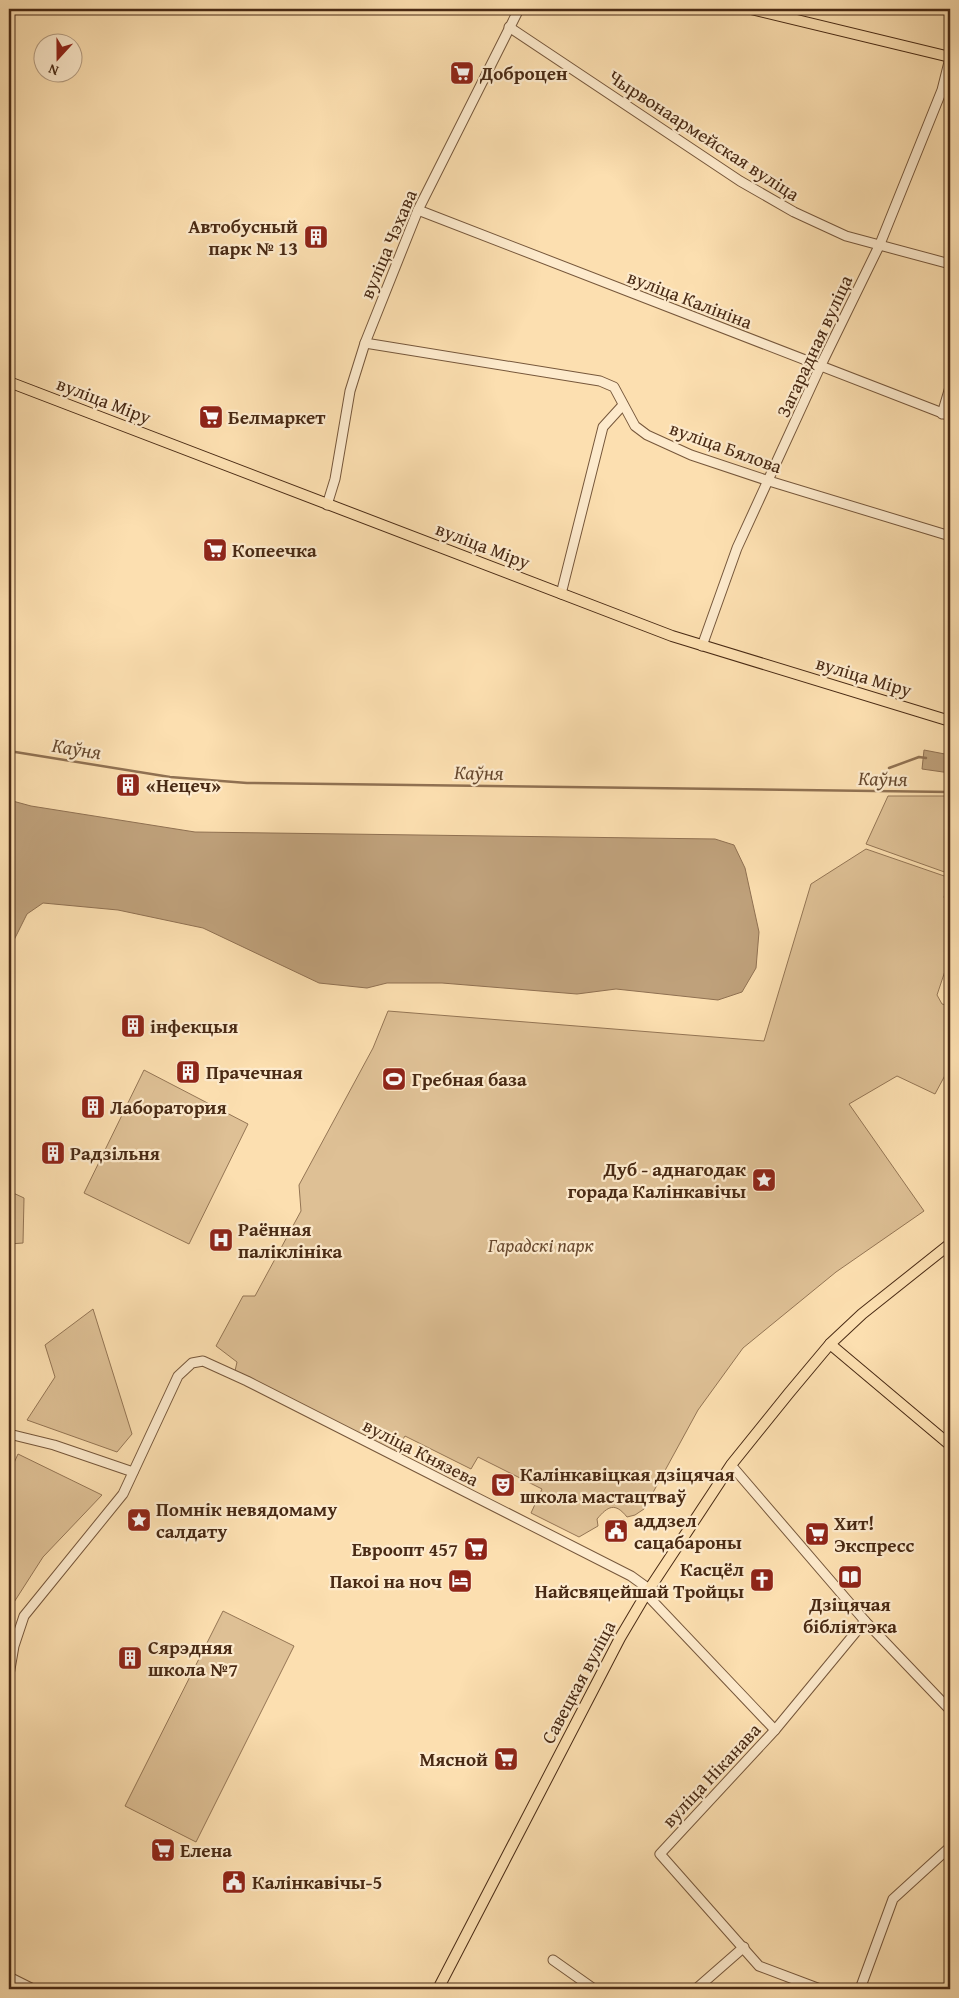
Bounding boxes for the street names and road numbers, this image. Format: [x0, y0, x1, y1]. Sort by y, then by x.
street label: Чырвонаармейская вуліца [603, 63, 805, 207]
street label: вуліца Чэхава [352, 185, 424, 303]
street label: вуліца Калініна [624, 262, 756, 336]
street label: Загарадная вуліца [769, 270, 859, 422]
street label: вуліца Міру [53, 369, 156, 431]
street label: вуліца Бялова [666, 414, 786, 480]
street label: вуліца Міру [432, 514, 535, 576]
street label: вуліца Міру [813, 648, 916, 704]
street label: вуліца Князева [358, 1411, 484, 1493]
street label: Савецкая вуліца [534, 1615, 622, 1749]
street label: вуліца Ніканава [655, 1716, 767, 1834]

